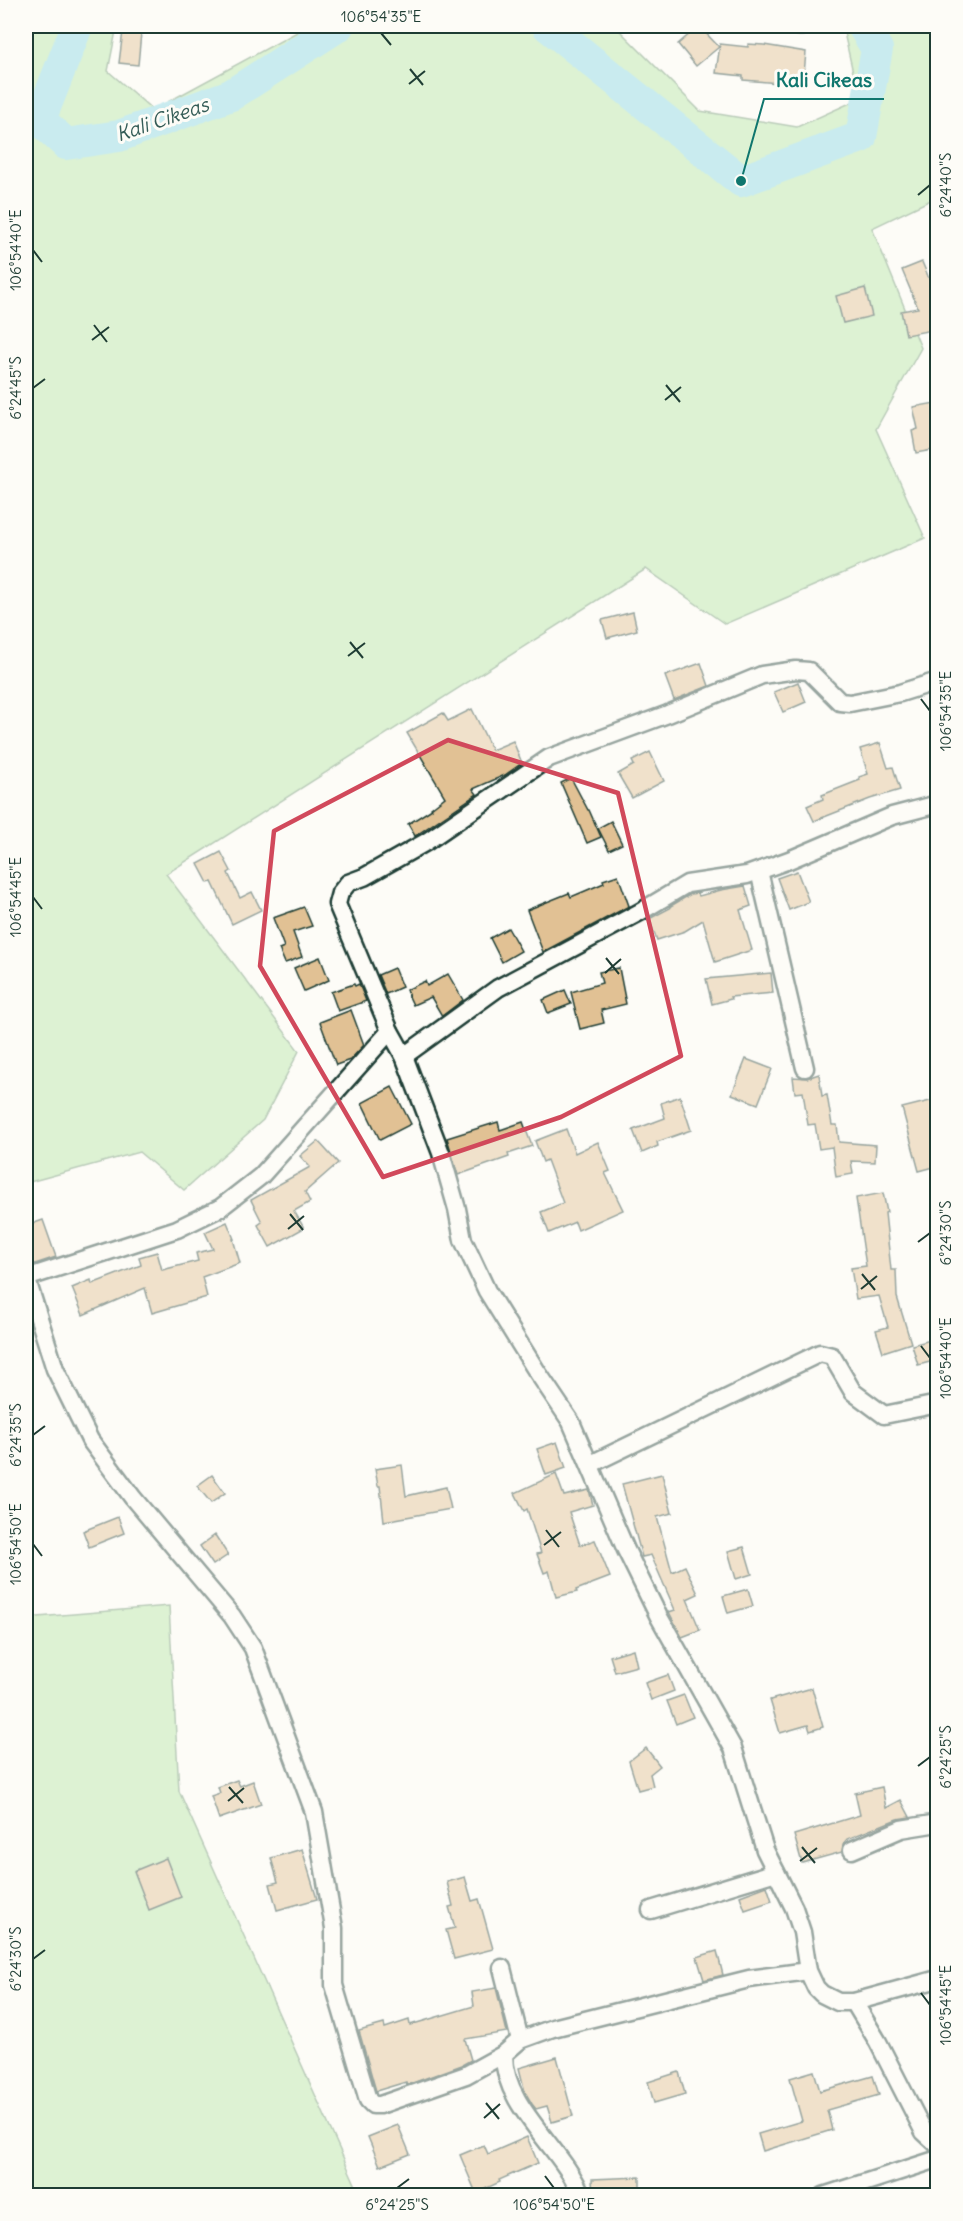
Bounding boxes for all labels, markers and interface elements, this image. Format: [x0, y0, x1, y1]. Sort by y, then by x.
text: 106°54'35"E [341, 7, 422, 26]
callout: Kali Cikeas [764, 61, 884, 99]
text: Kali Cikeas [776, 67, 872, 92]
water label: Kali Cikeas [112, 91, 213, 147]
text: 6°24'40"S [936, 153, 955, 217]
text: 106°54'40"E [6, 209, 25, 291]
text: 6°24'45"S [6, 356, 25, 420]
text: 106°54'35"E [936, 670, 955, 751]
text: 106°54'45"E [6, 857, 25, 937]
text: 6°24'30"S [936, 1200, 955, 1266]
text: 106°54'40"E [936, 1317, 955, 1399]
text: 6°24'35"S [6, 1403, 25, 1467]
text: 106°54'50"E [6, 1503, 25, 1585]
text: 6°24'25"S [936, 1725, 955, 1789]
text: 6°24'30"S [6, 1926, 25, 1992]
text: 106°54'45"E [936, 1965, 955, 2045]
text: 6°24'25"S [365, 2195, 429, 2214]
text: 106°54'50"E [513, 2195, 595, 2214]

